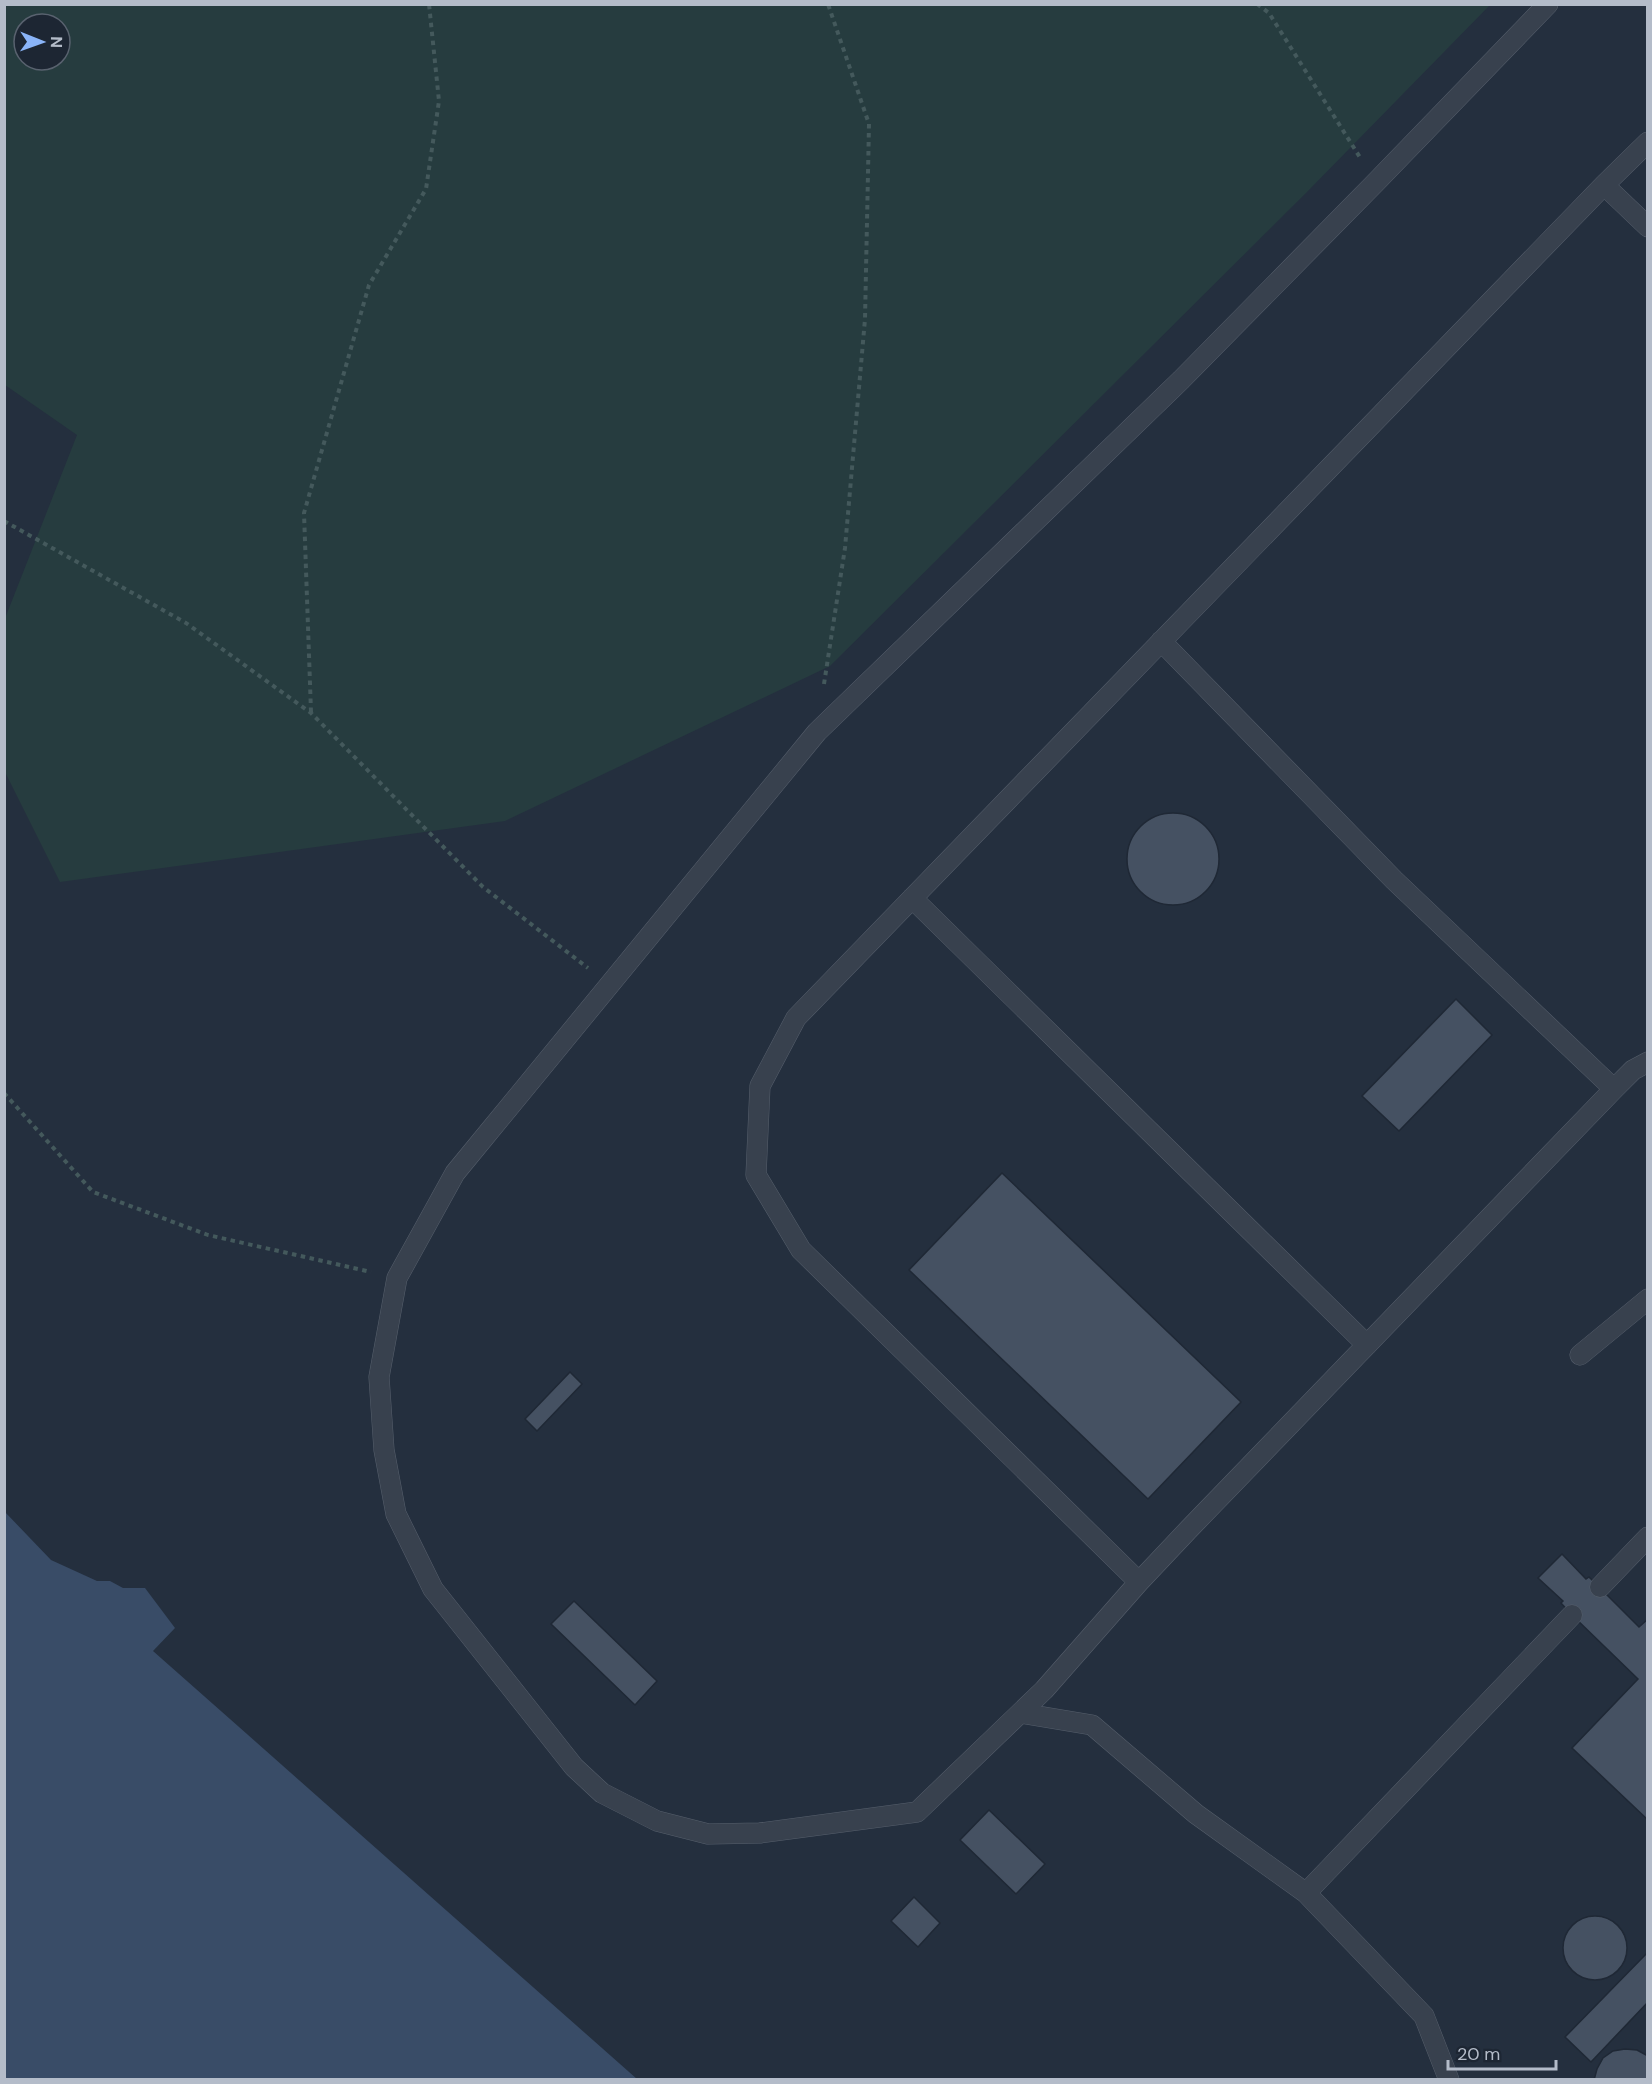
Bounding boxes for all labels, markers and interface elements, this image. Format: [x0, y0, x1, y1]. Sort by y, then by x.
north arrow [12, 12, 72, 72]
text: N [46, 36, 67, 48]
scale bar [1448, 2033, 1556, 2071]
text: 20 m [1457, 2042, 1500, 2066]

